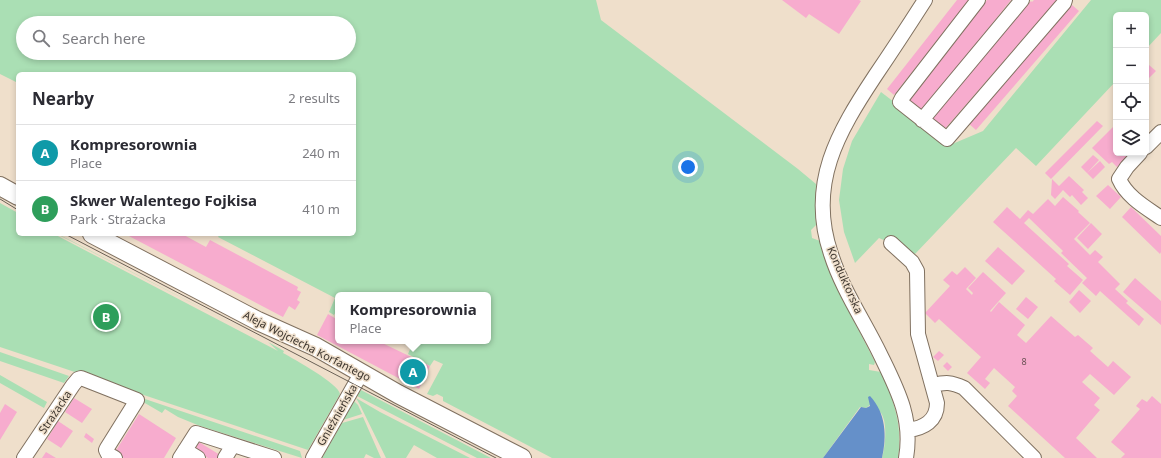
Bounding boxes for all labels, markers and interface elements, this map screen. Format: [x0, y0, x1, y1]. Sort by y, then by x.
map controls [1113, 12, 1149, 156]
button: + [1113, 12, 1149, 48]
search box [16, 16, 356, 60]
icon: search [30, 27, 52, 49]
text: Search here [62, 28, 145, 48]
button: − [1113, 48, 1149, 84]
button: locate [1113, 84, 1149, 120]
text: Nearby [32, 87, 94, 110]
text: 2 results [288, 89, 340, 107]
button: layers [1113, 120, 1149, 156]
text: Kompresorownia [70, 134, 197, 154]
text: A [41, 144, 50, 162]
text: 240 m [302, 144, 340, 162]
text: Place [70, 154, 102, 172]
your location [678, 157, 698, 177]
text: Skwer Walentego Fojkisa [70, 190, 257, 210]
text: B [41, 200, 49, 218]
text: 410 m [302, 200, 340, 218]
text: Park · Strażacka [70, 210, 166, 228]
street label: Konduktorska [824, 244, 867, 316]
popup [335, 292, 491, 344]
text: Kompresorownia [349, 299, 477, 319]
pin: B [93, 302, 119, 332]
street label: Aleja Wojciecha Korfantego [241, 307, 374, 384]
text: Place [349, 319, 381, 337]
house number: 8 [1021, 355, 1027, 368]
pin: A [400, 357, 426, 387]
street label: Gnieźnieńska [313, 381, 360, 448]
street label: Strażacka [35, 387, 75, 436]

